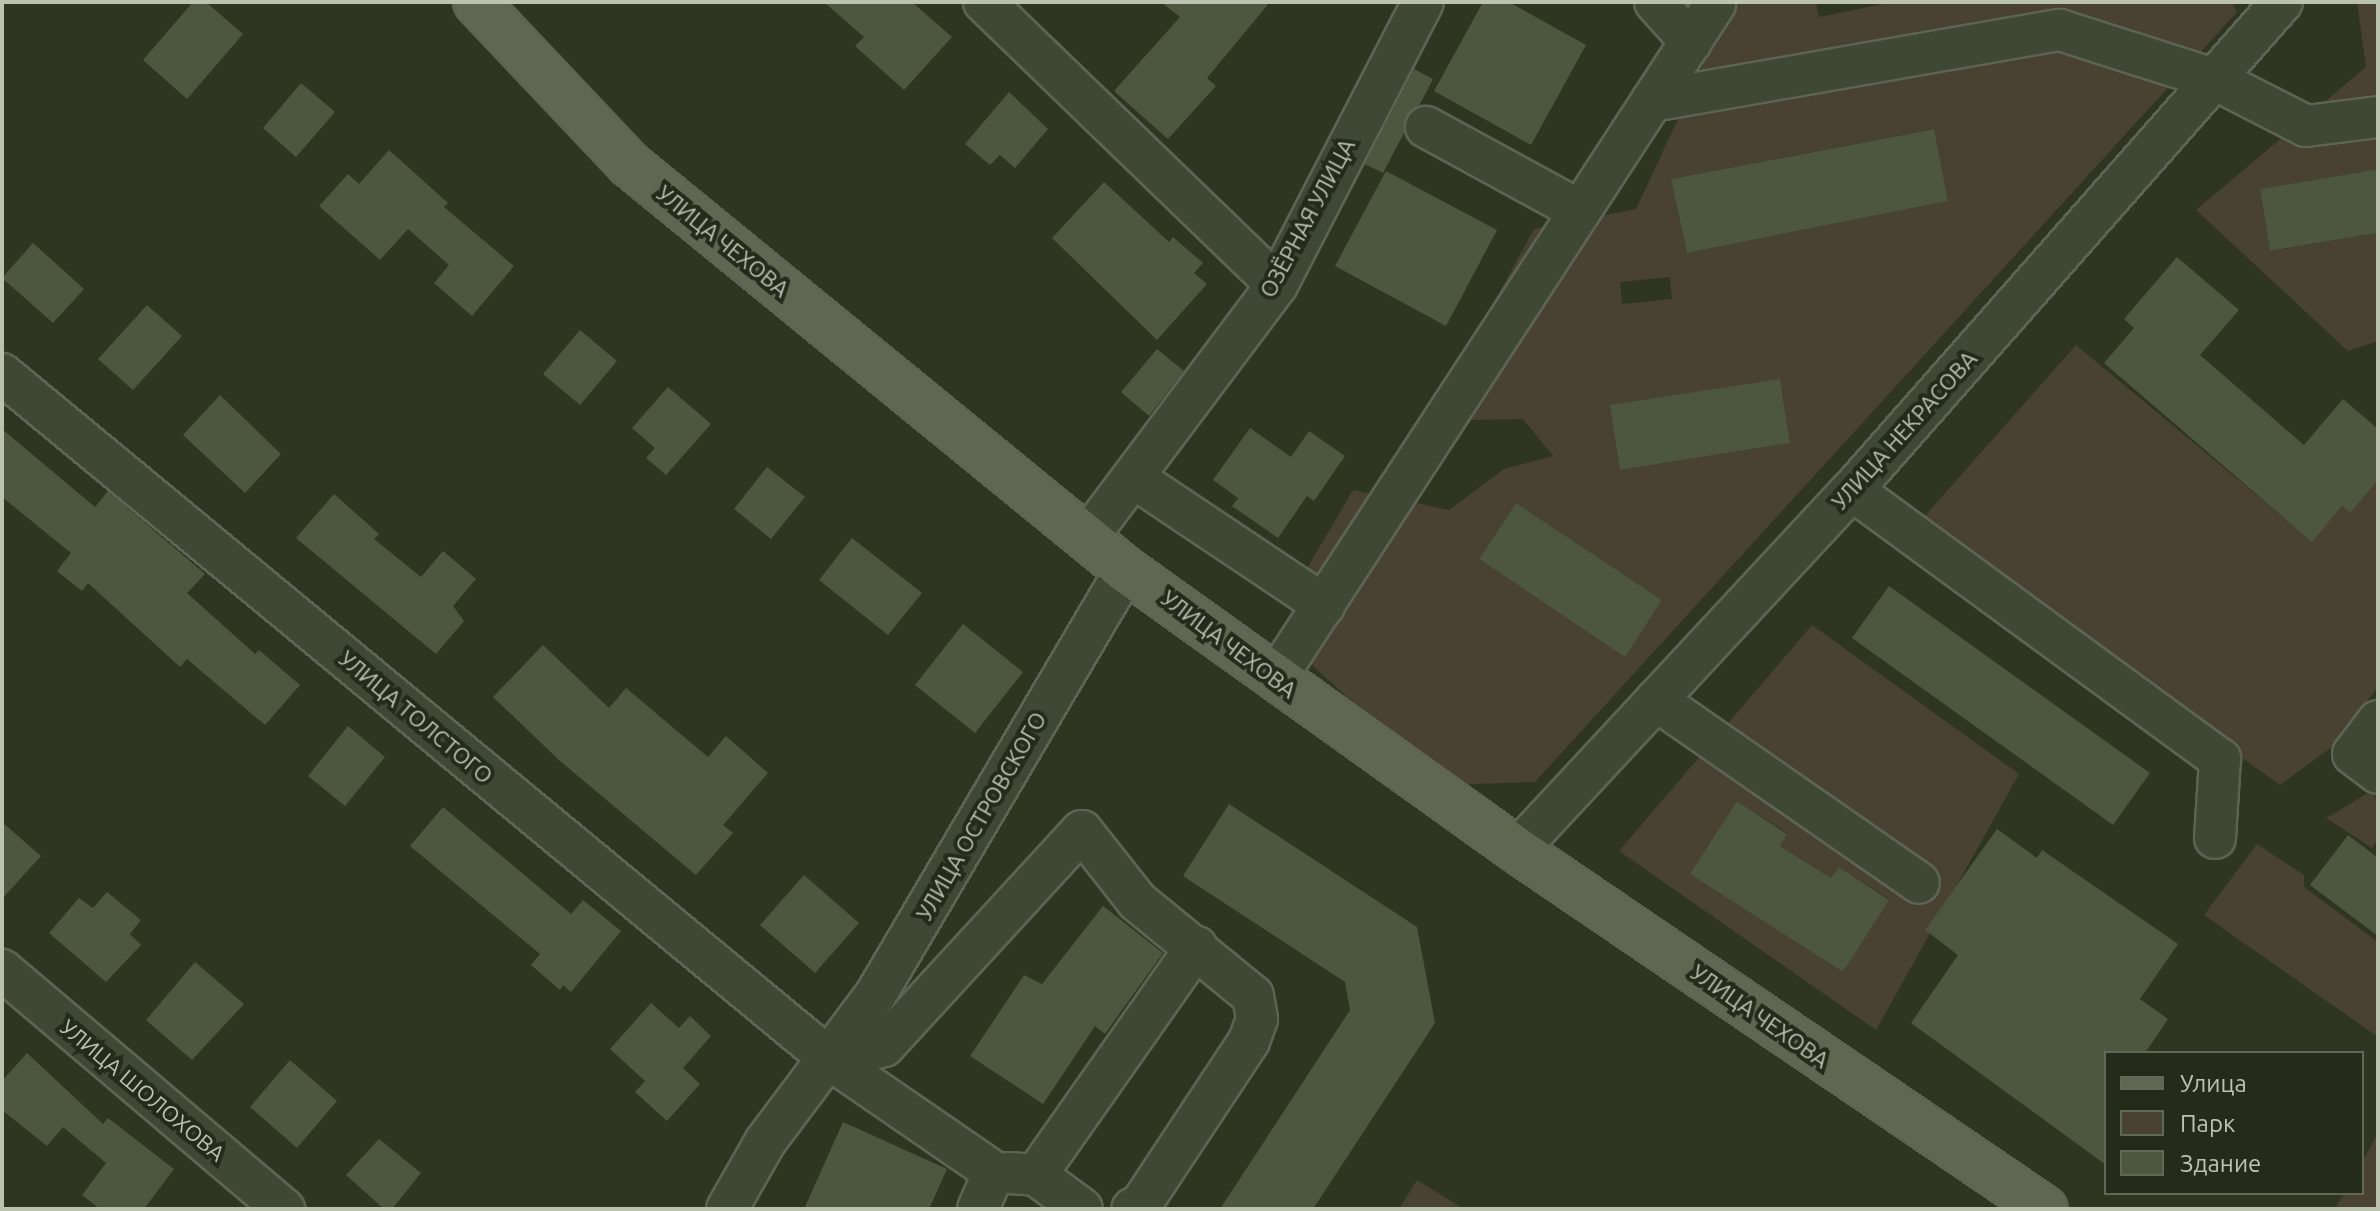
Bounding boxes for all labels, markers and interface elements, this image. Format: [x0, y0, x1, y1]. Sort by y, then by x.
street label: ОЗЁРНАЯ УЛИЦА [1254, 134, 1360, 302]
street label: УЛИЦА ЧЕХОВА [652, 180, 794, 302]
street label: УЛИЦА НЕКРАСОВА [1826, 345, 1982, 515]
street label: УЛИЦА ЧЕХОВА [1156, 585, 1302, 703]
street label: УЛИЦА ТОЛСТОГО [334, 645, 498, 789]
street label: УЛИЦА ОСТРОВСКОГО [911, 707, 1051, 925]
street label: УЛИЦА ЧЕХОВА [1686, 959, 1834, 1073]
street label: УЛИЦА ШОЛОХОВА [55, 1014, 231, 1166]
legend [2104, 1051, 2364, 1195]
text: Улица [2180, 1070, 2247, 1097]
text: Парк [2180, 1110, 2235, 1137]
text: Здание [2180, 1150, 2261, 1177]

